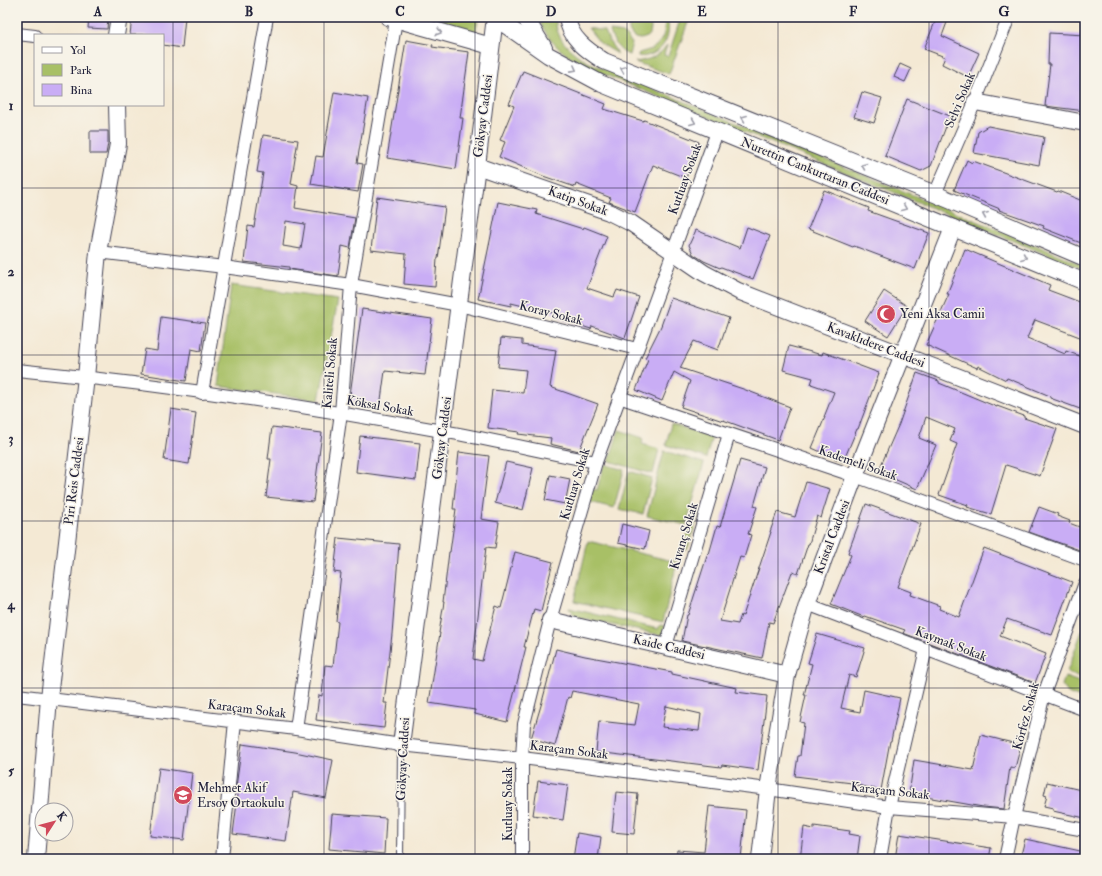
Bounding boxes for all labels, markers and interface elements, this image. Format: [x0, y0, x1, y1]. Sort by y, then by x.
text: A [93, 4, 103, 20]
text: B [245, 4, 253, 20]
text: C [395, 4, 405, 20]
text: D [546, 4, 557, 20]
text: E [697, 4, 707, 20]
text: F [849, 4, 858, 20]
text: G [999, 4, 1010, 20]
one-way arrow [435, 27, 442, 35]
legend [34, 34, 164, 106]
text: Yol [70, 43, 86, 58]
text: Park [70, 63, 92, 78]
one-way arrow [569, 65, 577, 72]
one-way arrow [620, 66, 627, 74]
street label: Selvi Sokak [941, 69, 979, 130]
street label: Gökyay Caddesi [470, 73, 497, 159]
text: Bina [70, 83, 93, 98]
text: 1 [9, 98, 14, 114]
one-way arrow [740, 114, 747, 122]
one-way arrow [689, 117, 696, 125]
street label: Nurettin Cankurtaran Caddesi [738, 134, 892, 208]
street label: Kutluay Sokak [665, 141, 706, 217]
one-way arrow [861, 163, 869, 171]
street label: Katip Sokak [546, 183, 611, 220]
one-way arrow [900, 203, 907, 211]
one-way arrow [981, 212, 988, 220]
one-way arrow [1021, 252, 1028, 260]
text: 2 [8, 264, 15, 280]
street label: Koray Sokak [517, 297, 585, 330]
mosque icon: Yeni Aksa Camii [875, 303, 897, 325]
place label: Yeni Aksa Camii [900, 306, 985, 322]
street label: Kavaklıdere Caddesi [825, 319, 928, 371]
street label: Kaliteli Sokak [319, 336, 341, 409]
street label: Köksal Sokak [345, 392, 416, 420]
street label: Gökyay Caddesi [429, 395, 456, 481]
text: 3 [9, 431, 14, 447]
street label: Piri Reis Caddesi [61, 436, 87, 526]
street label: Kademeli Sokak [816, 442, 900, 484]
street label: Kutluay Sokak [556, 445, 595, 522]
street label: Kristal Caddesi [810, 497, 854, 576]
street label: Kıvanç Sokak [666, 500, 702, 571]
text: 4 [6, 597, 15, 613]
street label: Kaymak Sokak [913, 623, 990, 666]
street label: Kaide Caddesi [631, 631, 707, 663]
street label: Körfez Sokak [1009, 680, 1043, 752]
street label: Karaçam Sokak [207, 696, 288, 722]
street label: Gökyay Caddesi [393, 716, 414, 801]
street label: Karaçam Sokak [529, 737, 610, 763]
text: 5 [8, 763, 14, 779]
street label: Kutluay Sokak [500, 766, 517, 841]
street label: Karaçam Sokak [850, 779, 931, 803]
place label: Mehmet Akif Ersoy Ortaokulu [197, 780, 285, 812]
school or university icon: Mehmet Akif Ersoy Ortaokulu [172, 784, 194, 806]
north arrow [34, 802, 74, 842]
text: K [54, 809, 70, 824]

